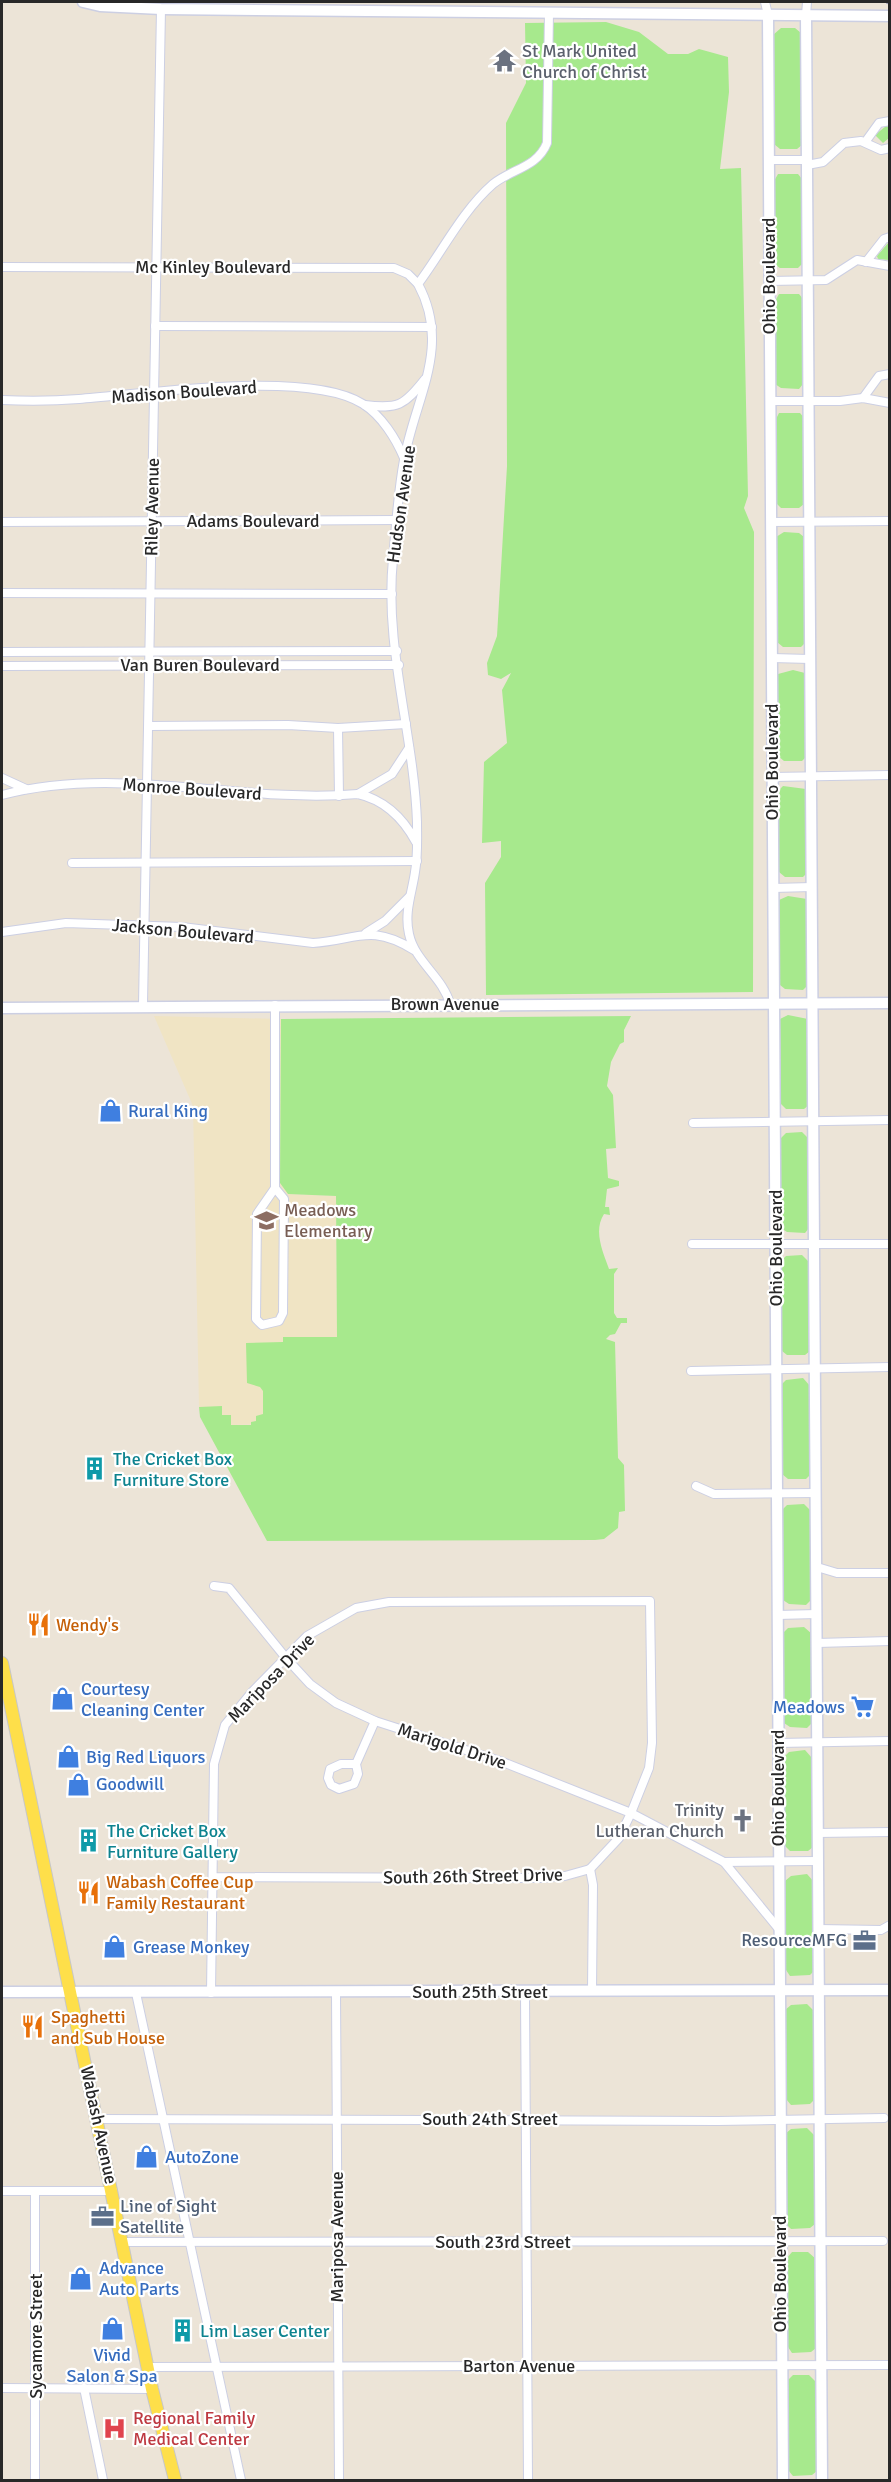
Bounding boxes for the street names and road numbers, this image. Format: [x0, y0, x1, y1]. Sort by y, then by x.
street label: Ohio Boulevard [758, 217, 780, 335]
street label: Mc Kinley Boulevard [135, 256, 291, 278]
street label: Madison Boulevard [110, 376, 258, 408]
street label: Hudson Avenue [382, 444, 420, 564]
street label: Riley Avenue [140, 458, 164, 556]
street label: Adams Boulevard [186, 510, 320, 532]
street label: Van Buren Boulevard [120, 654, 280, 676]
street label: Ohio Boulevard [761, 703, 783, 821]
street label: Monroe Boulevard [122, 773, 262, 805]
street label: Jackson Boulevard [111, 914, 255, 948]
street label: Brown Avenue [390, 993, 500, 1015]
street label: Ohio Boulevard [765, 1189, 787, 1307]
street label: Mariposa Drive [223, 1629, 319, 1727]
street label: Marigold Drive [395, 1718, 509, 1774]
street label: Ohio Boulevard [767, 1729, 789, 1847]
street label: South 26th Street Drive [383, 1863, 563, 1889]
street label: South 25th Street [412, 1981, 548, 2003]
street label: Wabash Avenue [76, 2064, 122, 2186]
street label: South 24th Street [422, 2108, 558, 2130]
street label: Mariposa Avenue [326, 2171, 348, 2303]
street label: Ohio Boulevard [769, 2215, 791, 2333]
street label: South 23rd Street [435, 2231, 571, 2253]
street label: Sycamore Street [25, 2273, 47, 2399]
street label: Barton Avenue [463, 2355, 575, 2377]

